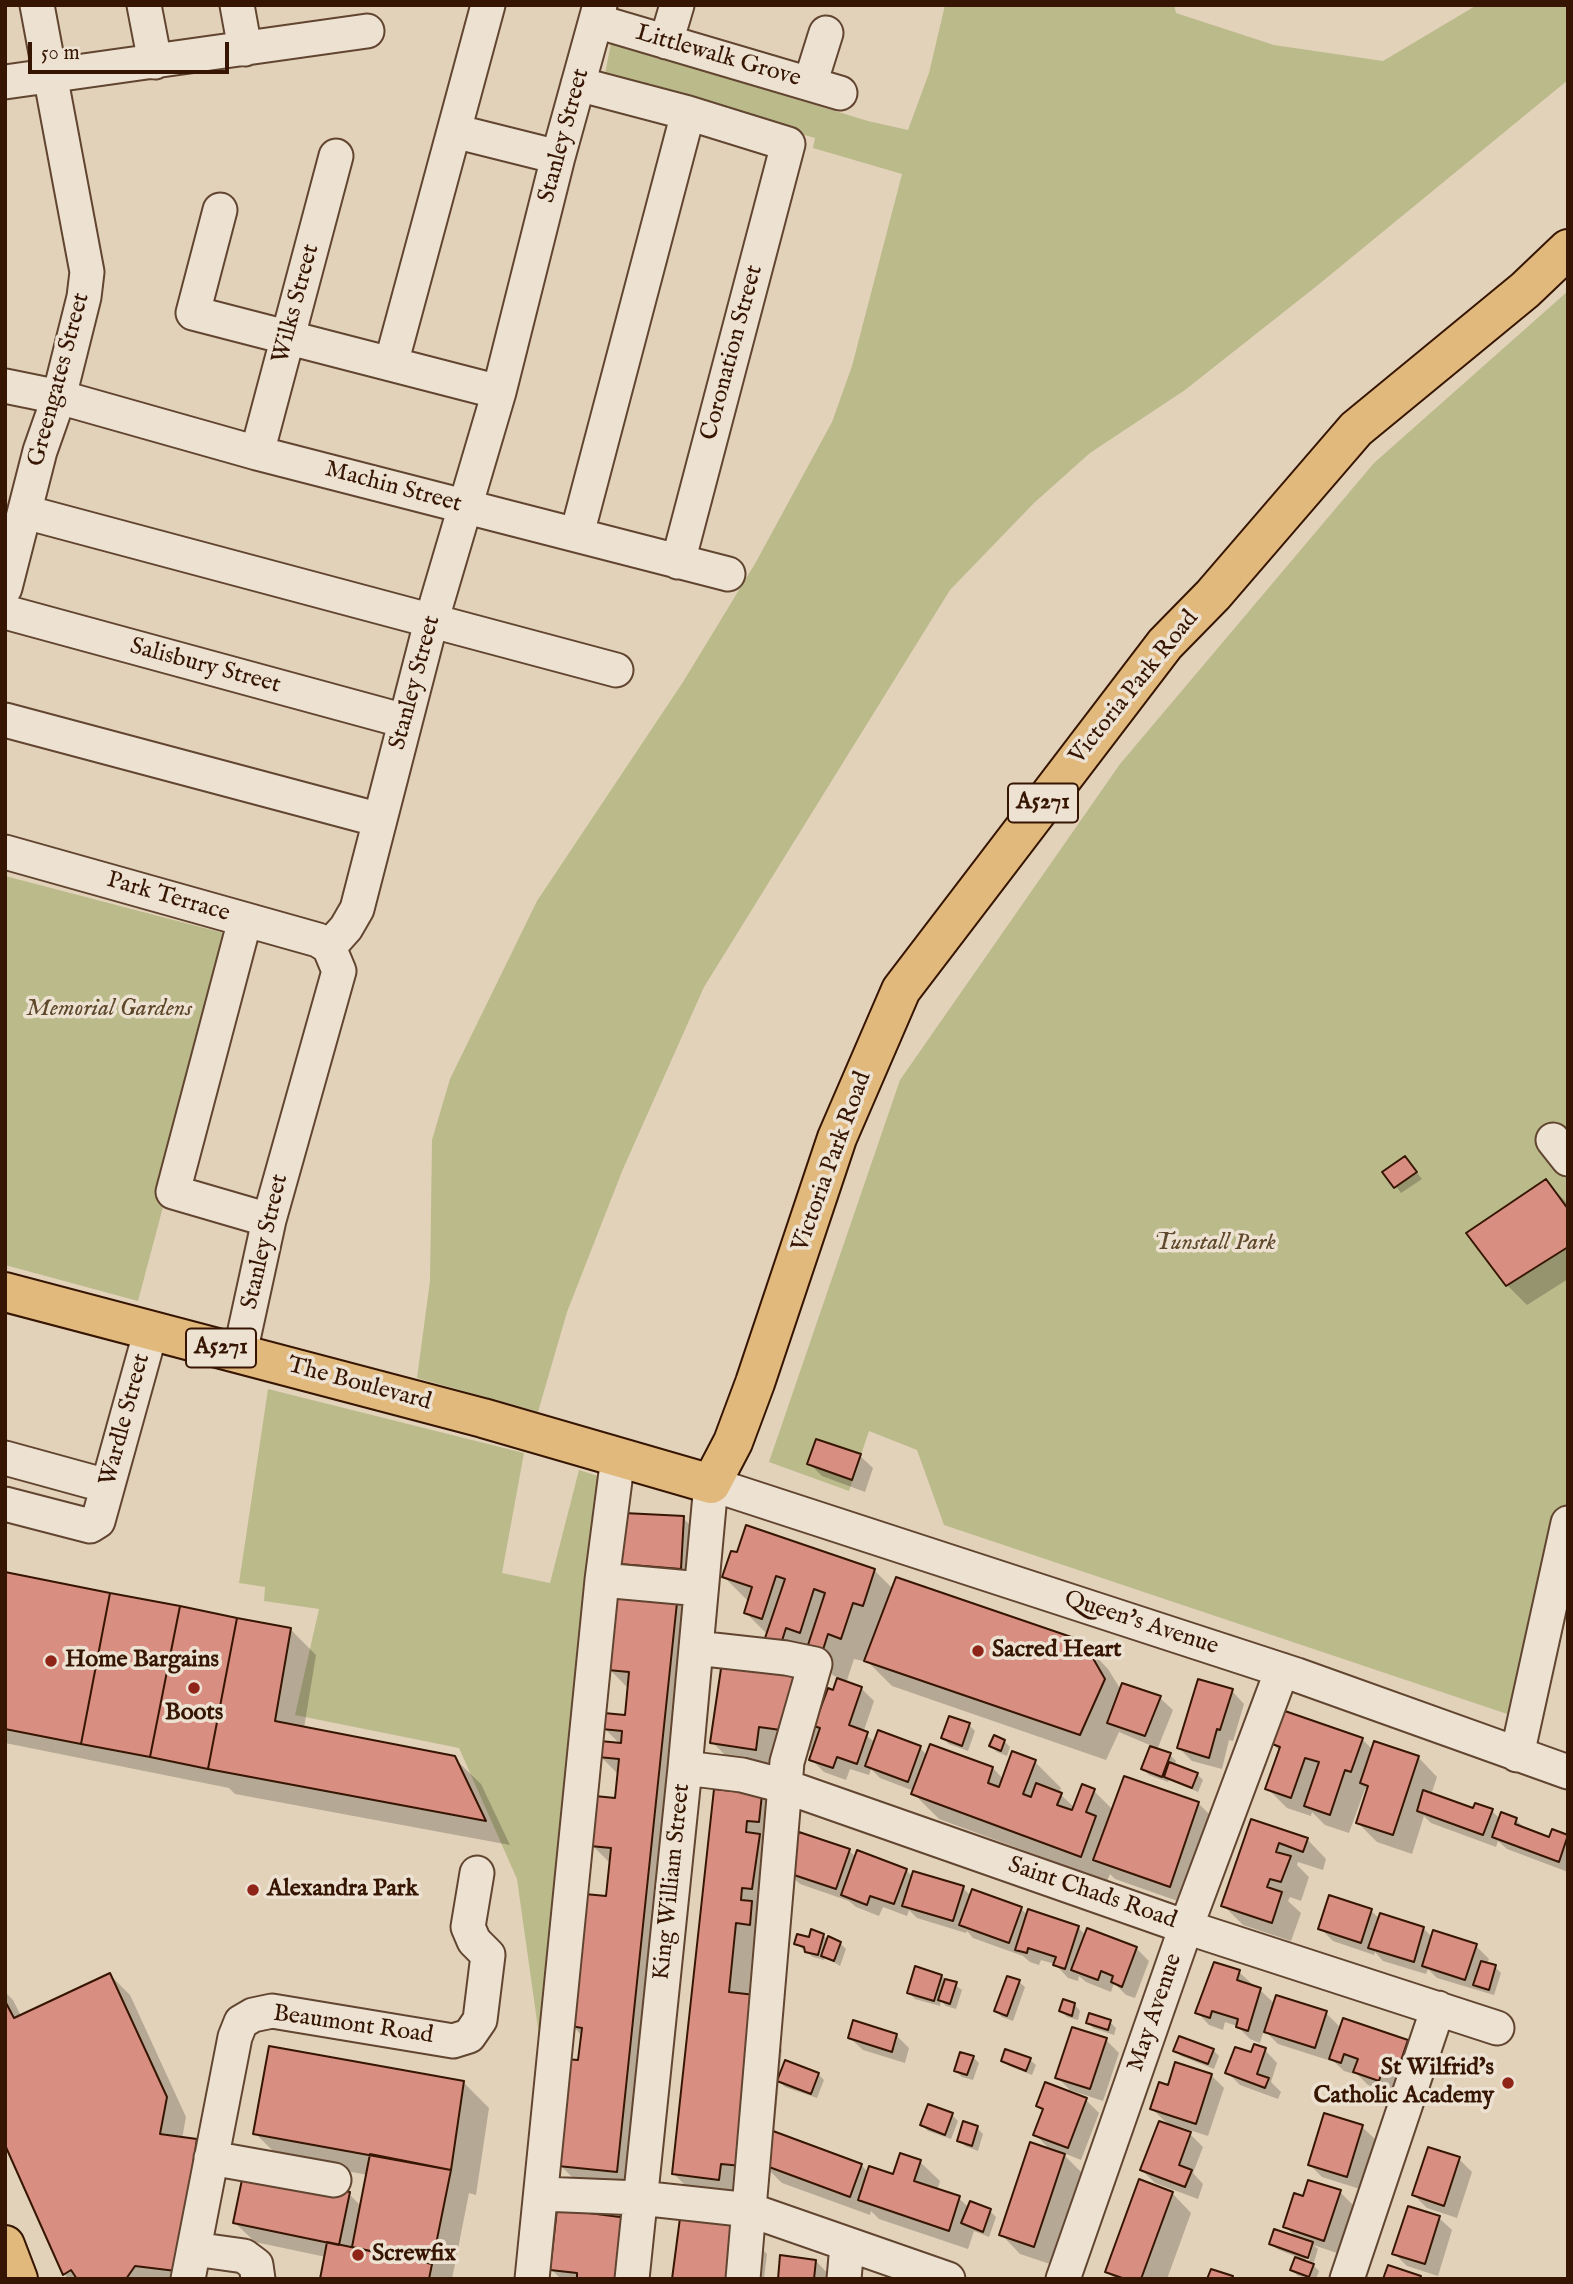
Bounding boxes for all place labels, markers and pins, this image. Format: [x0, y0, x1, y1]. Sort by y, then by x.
place label: Sacred Heart [992, 1637, 1122, 1665]
marker: Sacred Heart [970, 1643, 986, 1659]
place label: Home Bargains [65, 1647, 219, 1675]
marker: Home Bargains [43, 1653, 59, 1669]
marker: Boots [186, 1680, 202, 1696]
place label: Boots [165, 1700, 223, 1728]
place label: Alexandra Park [267, 1876, 418, 1904]
marker: Alexandra Park [245, 1882, 261, 1898]
place label: St Wilfrid's Catholic Academy [1313, 2055, 1494, 2111]
marker: St Wilfrid's Catholic Academy [1500, 2075, 1516, 2091]
place label: Screwfix [372, 2241, 456, 2269]
marker: Screwfix [350, 2247, 366, 2263]

